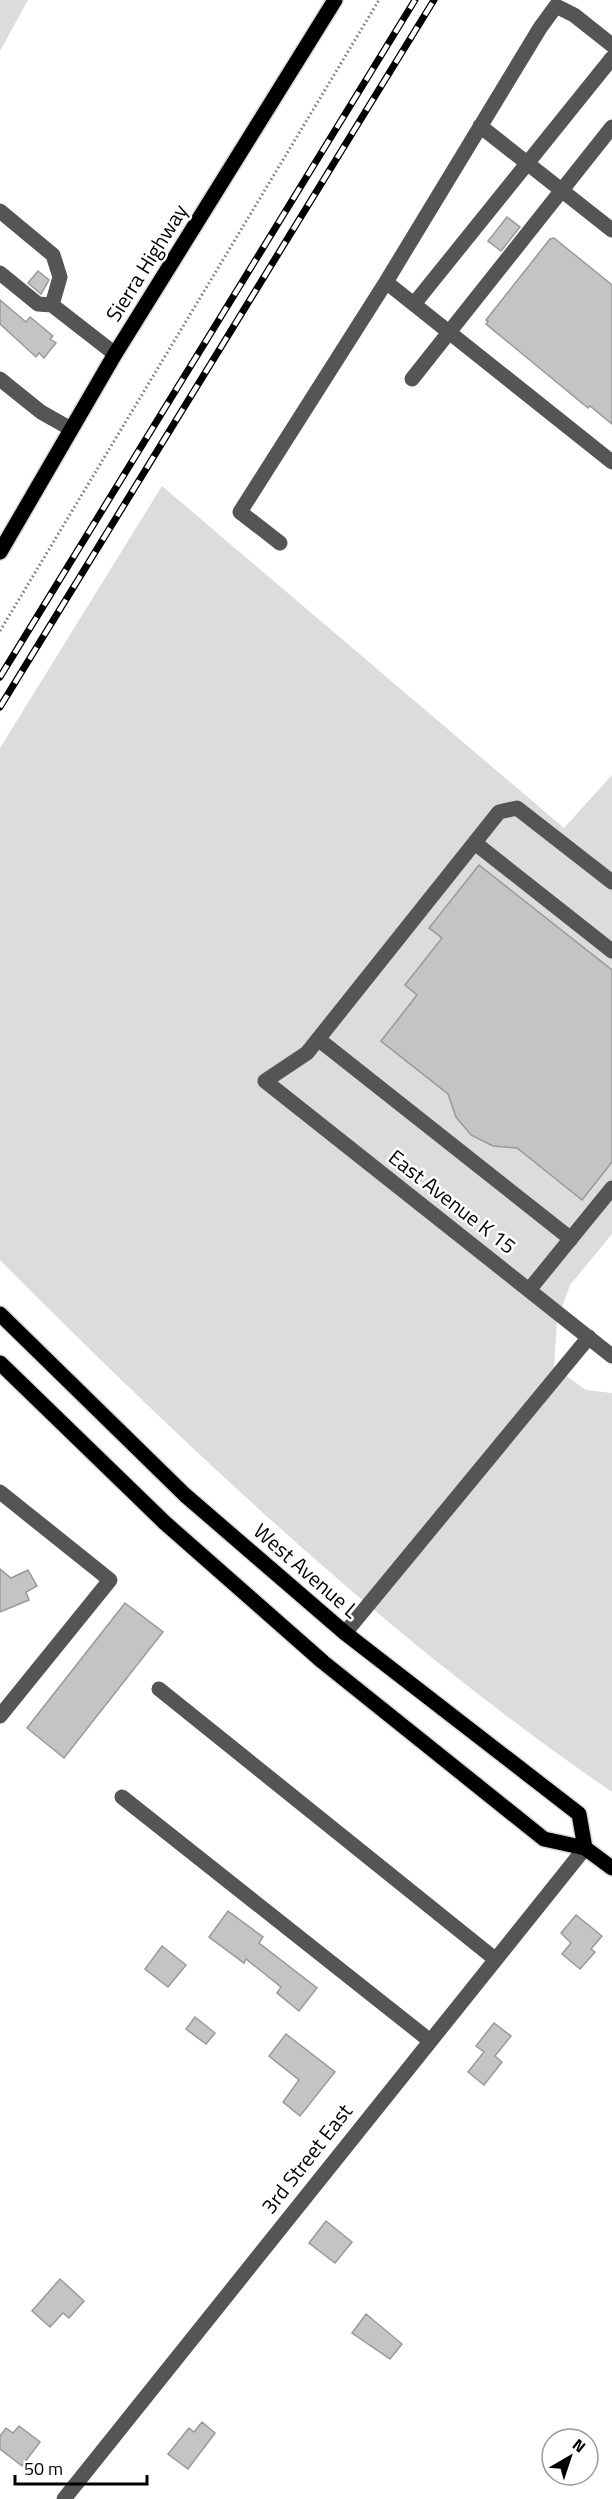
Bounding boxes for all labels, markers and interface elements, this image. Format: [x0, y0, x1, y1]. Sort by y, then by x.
street label: Sierra Highway [97, 197, 195, 328]
street label: East Avenue K 15 [382, 1141, 523, 1261]
street label: West Avenue L [247, 1515, 367, 1625]
street label: 3rd Street East [253, 2096, 360, 2220]
north arrow [540, 2427, 600, 2487]
text: N [568, 2433, 591, 2458]
scale bar [15, 2448, 147, 2486]
text: 50 m [24, 2455, 63, 2482]

